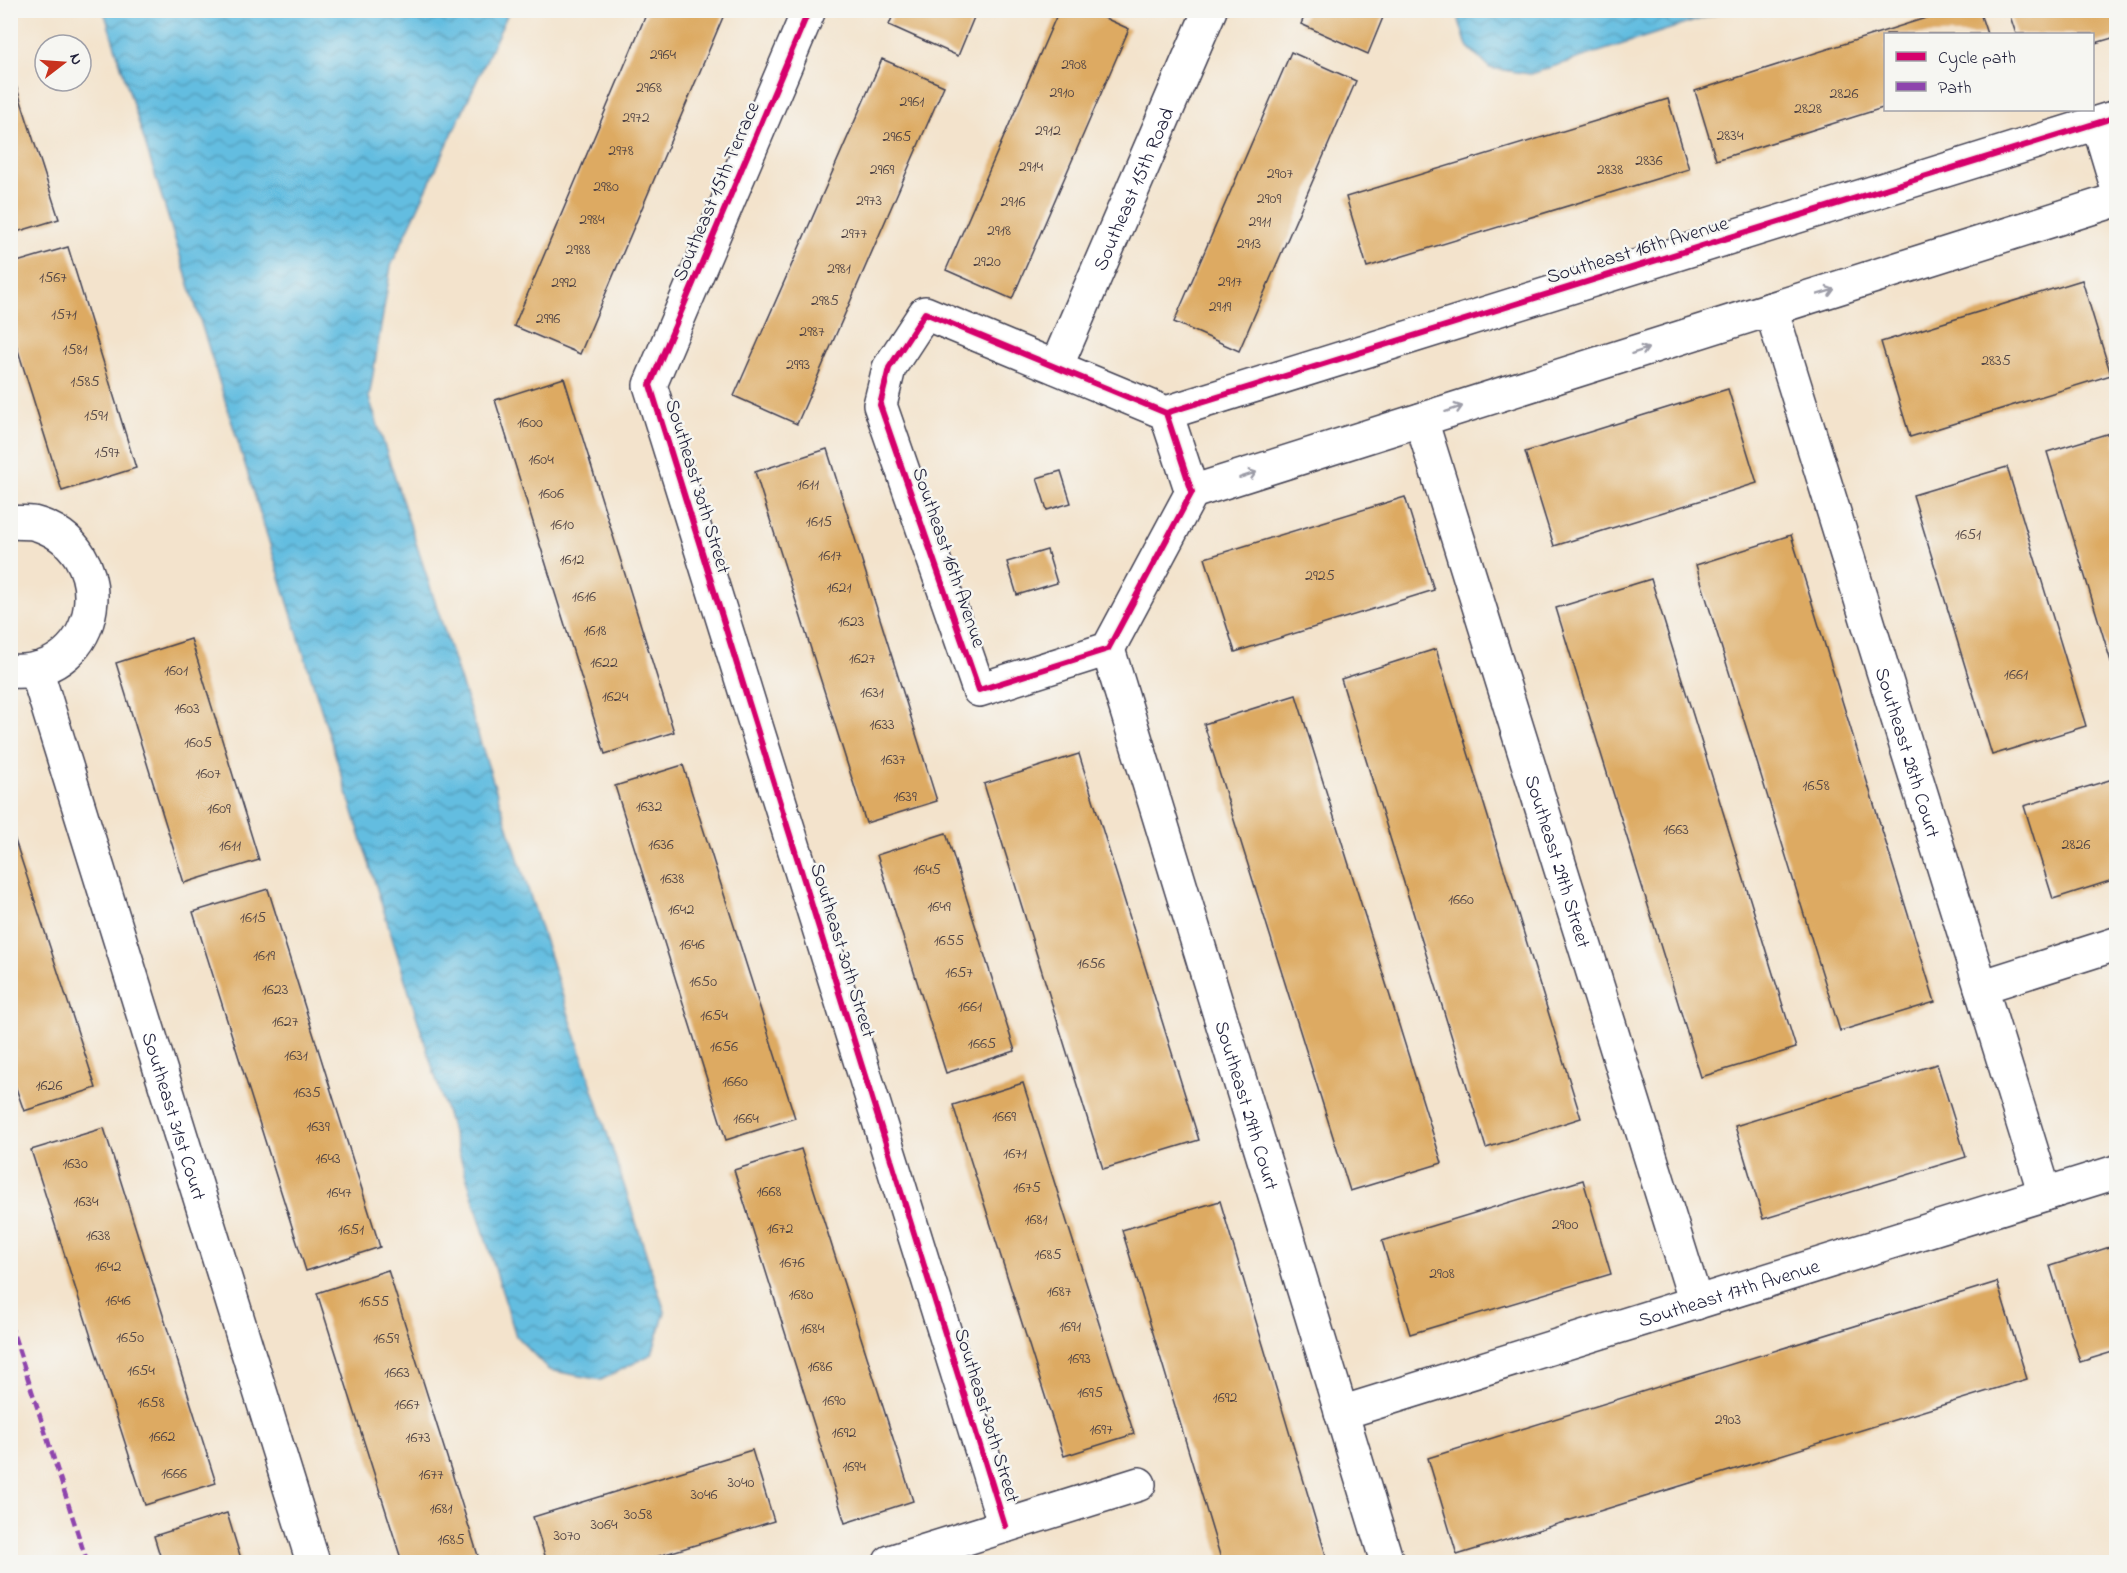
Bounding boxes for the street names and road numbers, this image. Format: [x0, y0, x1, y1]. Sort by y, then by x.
street label: Southeast 15th Terrace [666, 97, 768, 286]
street label: Southeast 15th Road [1087, 104, 1183, 276]
street label: Southeast 16th Avenue [1543, 210, 1732, 293]
street label: Southeast 30th Street [656, 396, 737, 578]
street label: Southeast 16th Avenue [903, 464, 992, 652]
street label: Southeast 28th Court [1866, 664, 1946, 842]
street label: Southeast 29th Street [1515, 771, 1597, 952]
street label: Southeast 30th Street [801, 860, 882, 1042]
street label: Southeast 29th Court [1205, 1018, 1285, 1194]
street label: Southeast 31st Court [133, 1029, 212, 1205]
street label: Southeast 17th Avenue [1635, 1253, 1824, 1337]
street label: Southeast 30th Street [945, 1325, 1026, 1507]

